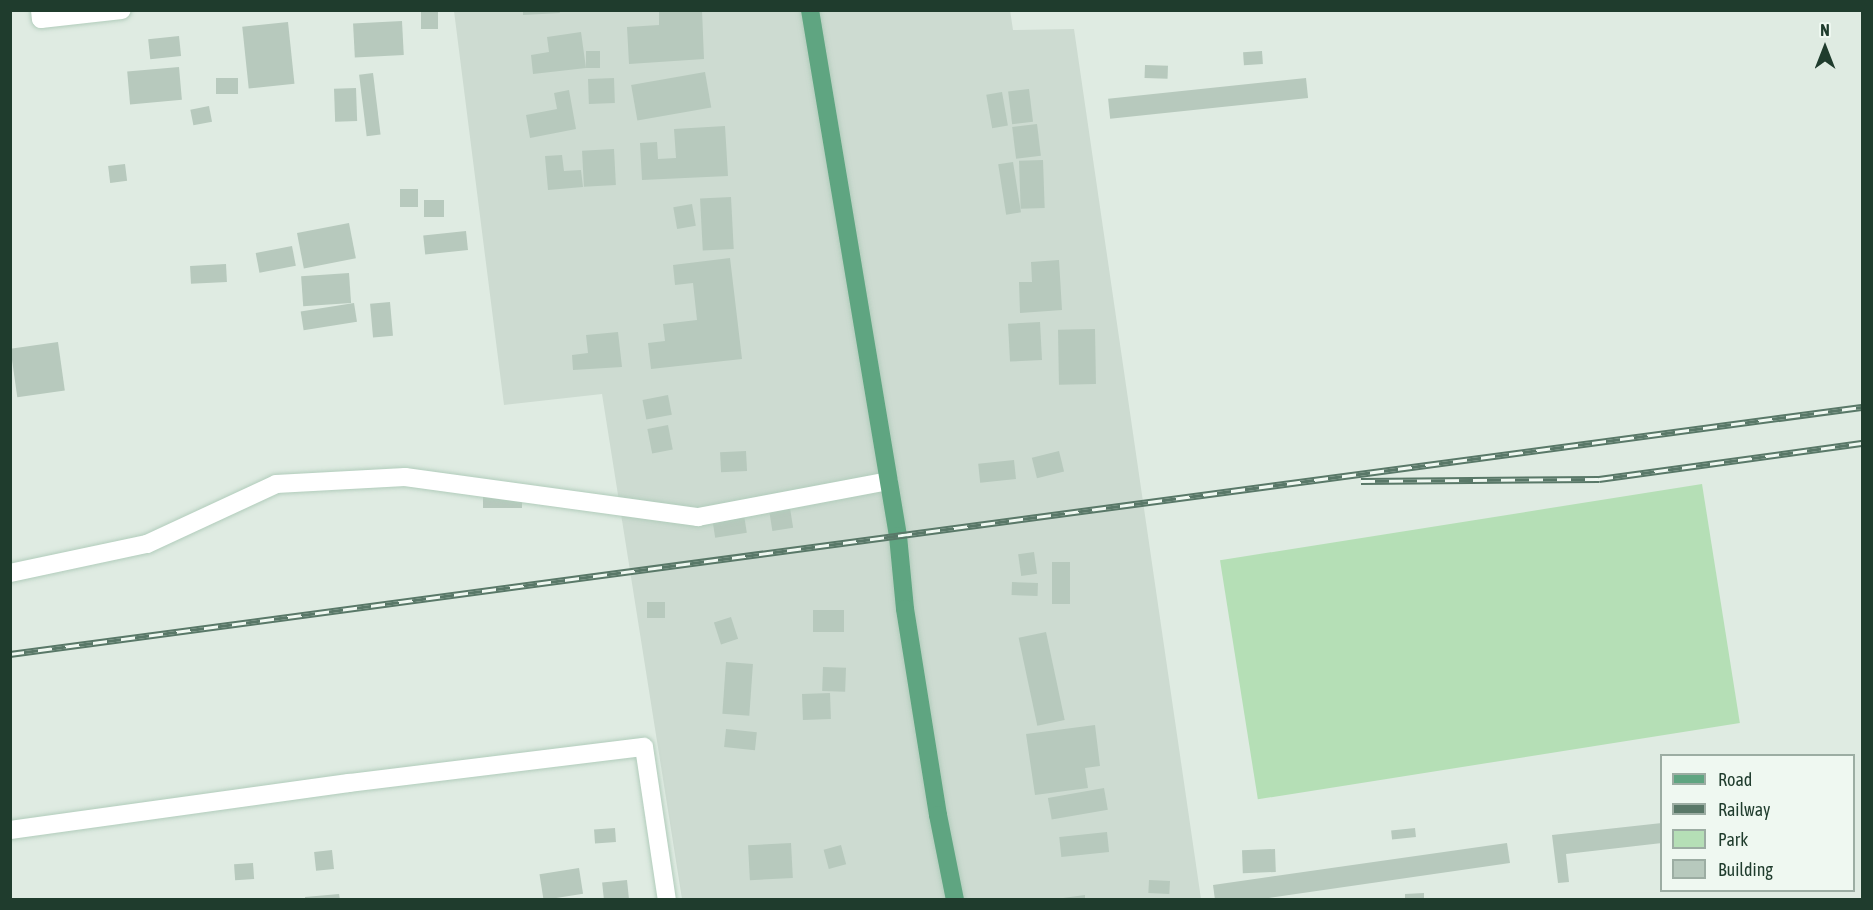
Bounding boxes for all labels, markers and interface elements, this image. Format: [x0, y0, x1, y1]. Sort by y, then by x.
north arrow [1795, 18, 1855, 78]
text: N [1820, 21, 1830, 39]
legend [1660, 754, 1855, 892]
text: Road [1718, 769, 1752, 790]
text: Railway [1718, 799, 1770, 820]
text: Park [1718, 829, 1748, 850]
text: Building [1718, 859, 1773, 880]

